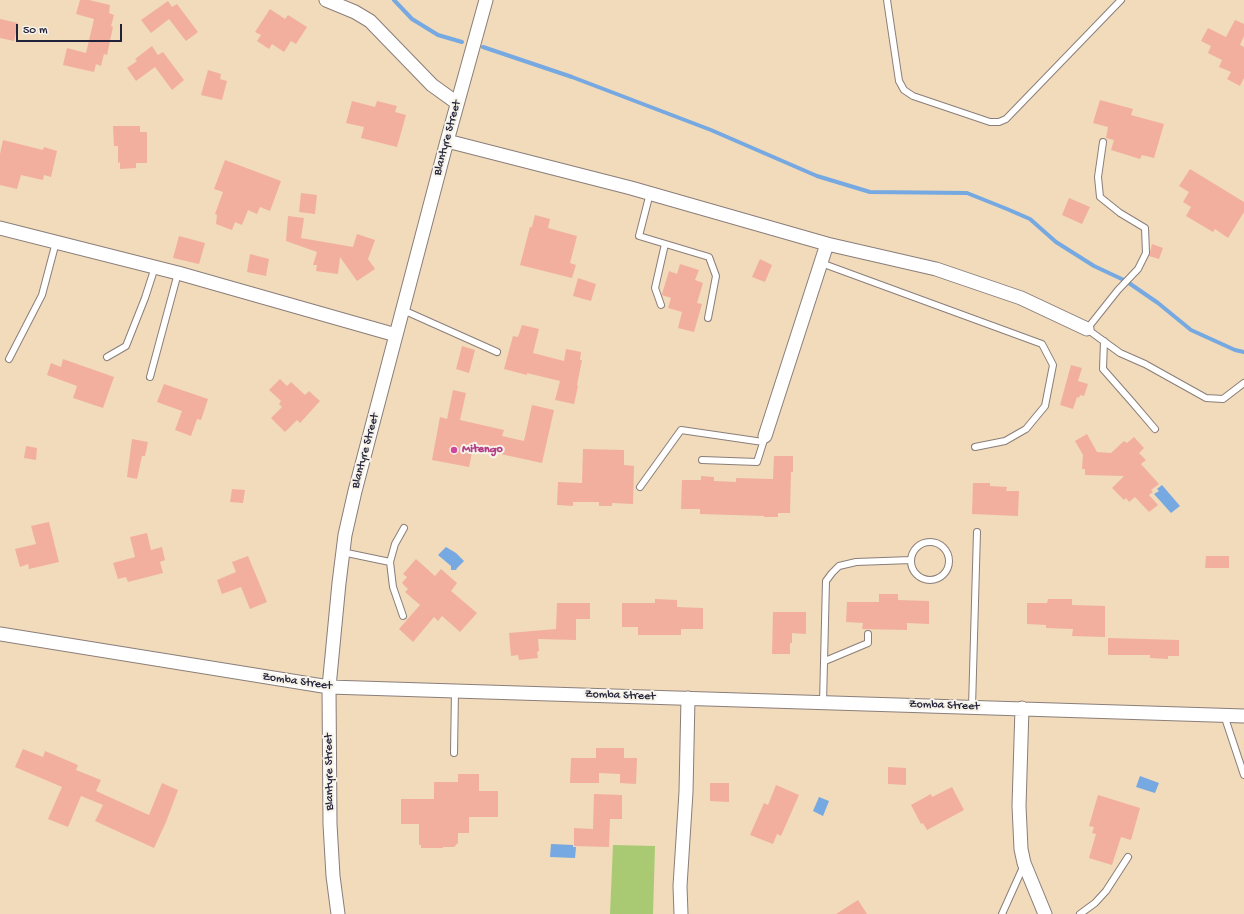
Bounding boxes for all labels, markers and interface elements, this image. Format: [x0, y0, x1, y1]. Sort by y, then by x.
scale bar [18, 16, 124, 42]
text: 50 m [23, 24, 48, 38]
street label: Blantyre Street [431, 99, 465, 177]
street label: Blantyre Street [349, 412, 383, 490]
place label: Mitengo [462, 443, 503, 457]
marker: Mitengo [449, 445, 459, 455]
street label: Zomba Street [261, 670, 333, 694]
street label: Zomba Street [585, 688, 655, 704]
street label: Zomba Street [909, 698, 979, 714]
street label: Blantyre Street [322, 733, 338, 811]

